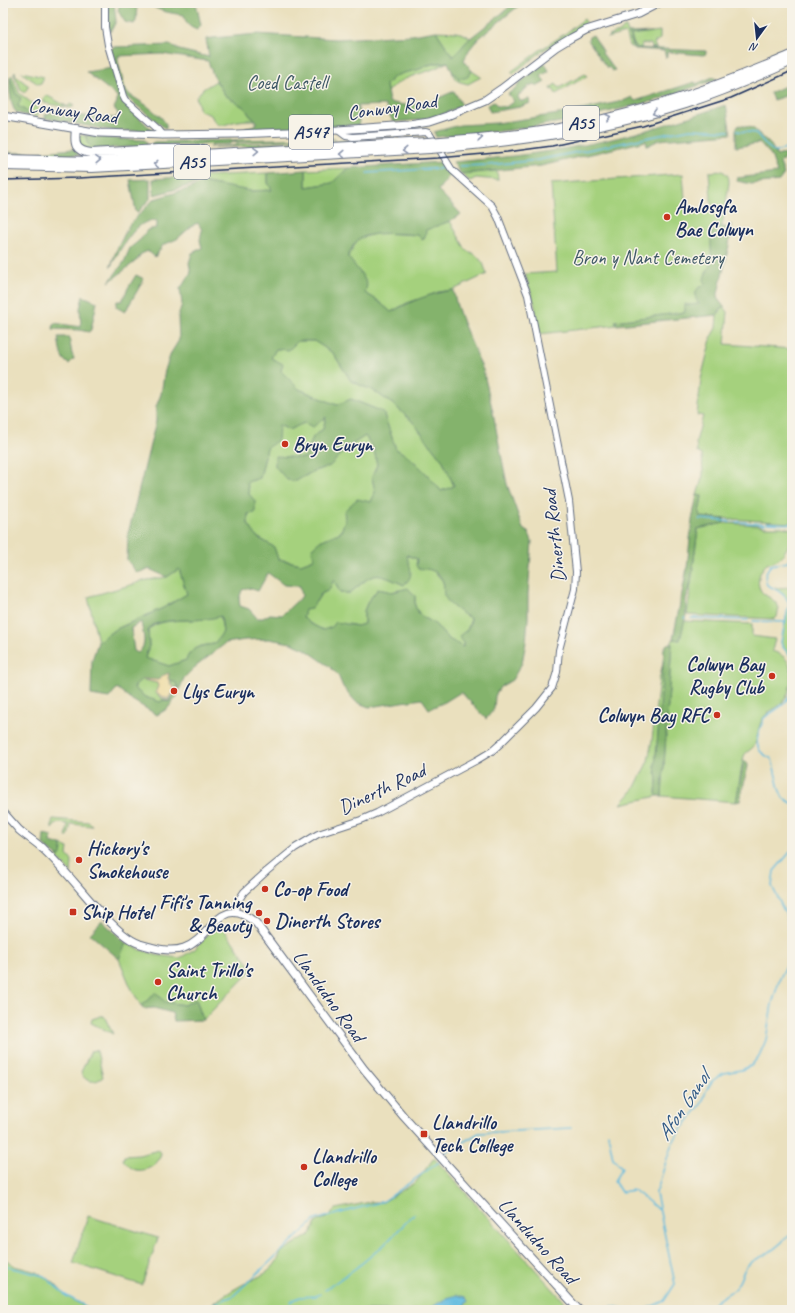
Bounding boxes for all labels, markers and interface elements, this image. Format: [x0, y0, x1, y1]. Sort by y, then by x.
north arrow [737, 18, 777, 58]
text: N [747, 39, 760, 55]
park label: Coed Castell [247, 70, 331, 95]
street label: Conway Road [346, 88, 441, 126]
street label: Conway Road [27, 92, 122, 130]
road number: A55 [563, 106, 599, 140]
one-way arrow [652, 108, 659, 116]
one-way arrow [604, 113, 611, 122]
road number: A547 [289, 115, 333, 149]
one-way arrow [477, 134, 483, 143]
road number: A55 [174, 145, 210, 179]
one-way arrow [402, 146, 408, 155]
one-way arrow [253, 147, 259, 155]
one-way arrow [339, 150, 345, 158]
one-way arrow [95, 156, 101, 165]
one-way arrow [153, 160, 159, 169]
place label: Amlosgfa Bae Colwyn [675, 194, 754, 242]
marker: Amlosgfa Bae Colwyn [662, 212, 672, 222]
park label: Bron y Nant Cemetery [572, 245, 726, 270]
place label: Bryn Euryn [293, 432, 375, 458]
marker: Bryn Euryn [280, 439, 290, 449]
street label: Dinerth Road [536, 485, 571, 584]
place label: Colwyn Bay Rugby Club [686, 652, 766, 700]
marker: Colwyn Bay Rugby Club [767, 671, 777, 681]
place label: Llys Euryn [182, 679, 256, 705]
marker: Llys Euryn [169, 686, 179, 696]
place label: Colwyn Bay RFC [597, 703, 711, 729]
marker: Colwyn Bay RFC [712, 710, 722, 720]
street label: Dinerth Road [334, 757, 432, 820]
place label: Hickory's Smokehouse [87, 836, 169, 884]
marker: Hickory's Smokehouse [74, 855, 84, 865]
place label: Co-op Food [273, 877, 351, 902]
marker: Co-op Food [260, 884, 270, 894]
place label: Fifi's Tanning & Beauty [159, 890, 253, 939]
place label: Ship Hotel [81, 900, 157, 925]
marker: Ship Hotel [68, 907, 78, 917]
marker: Fifi's Tanning & Beauty [254, 908, 264, 918]
place label: Dinerth Stores [275, 909, 382, 934]
marker: Dinerth Stores [262, 916, 272, 926]
street label: Llandudno Road [287, 945, 373, 1049]
place label: Saint Trillo's Church [166, 958, 254, 1006]
marker: Saint Trillo's Church [153, 977, 163, 987]
water label: Afon Ganol [651, 1060, 720, 1145]
place label: Llandrillo Tech College [432, 1110, 515, 1158]
marker: Llandrillo Tech College [419, 1129, 429, 1139]
place label: Llandrillo College [312, 1144, 378, 1192]
marker: Llandrillo College [299, 1162, 309, 1172]
street label: Llandudno Road [493, 1193, 585, 1292]

